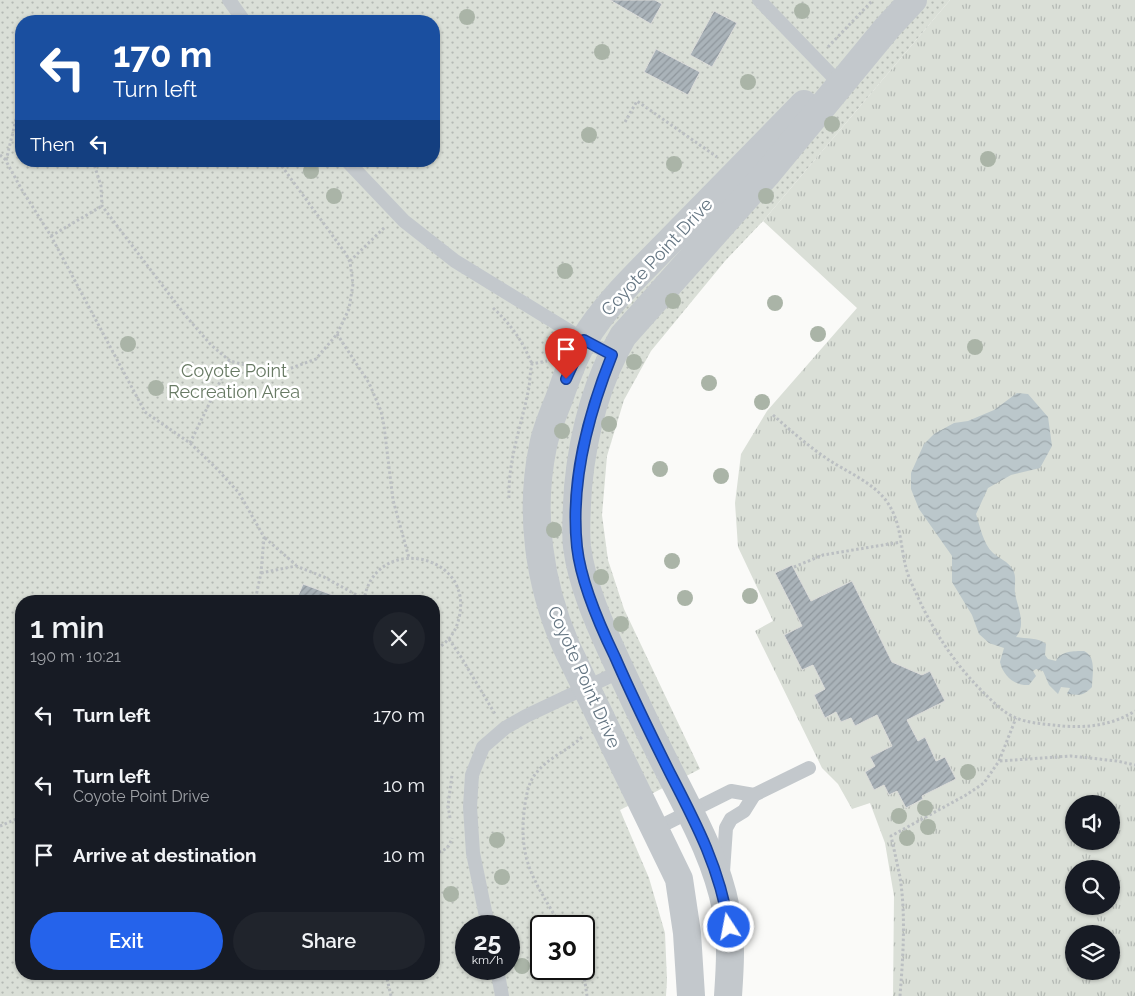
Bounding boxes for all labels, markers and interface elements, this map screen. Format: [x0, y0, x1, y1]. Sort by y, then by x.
text: 170 m [113, 34, 212, 75]
icon: left [30, 35, 95, 100]
text: Turn left [113, 76, 197, 102]
icon: left [85, 130, 113, 158]
text: Then [30, 133, 75, 155]
street label: Coyote Point Drive [597, 193, 717, 320]
pin [545, 328, 587, 379]
icon: arrive [552, 335, 580, 363]
park label: Coyote Point Recreation Area [168, 360, 300, 402]
street label: Coyote Point Drive [544, 602, 625, 752]
text: 1 min [30, 610, 105, 645]
button: close [373, 612, 425, 664]
text: 190 m · 10:21 [30, 647, 121, 666]
icon: left [30, 701, 58, 729]
text: Turn left [73, 704, 150, 726]
text: 170 m [373, 704, 425, 726]
text: Turn left [73, 765, 150, 787]
icon: left [30, 771, 58, 799]
text: 10 m [383, 774, 425, 796]
text: Coyote Point Drive [73, 787, 209, 806]
map controls [1065, 795, 1120, 980]
button: sound [1065, 795, 1120, 850]
icon: arrive [30, 841, 58, 869]
text: Arrive at destination [73, 844, 257, 866]
text: 10 m [383, 844, 425, 866]
button: search [1065, 860, 1120, 915]
position arrow [702, 900, 754, 952]
button: Exit [30, 912, 223, 970]
button: Share [233, 912, 425, 970]
speed limit sign: 30 [530, 915, 595, 980]
button: layers [1065, 925, 1120, 980]
text: 25 [474, 926, 501, 956]
text: km/h [472, 953, 503, 967]

